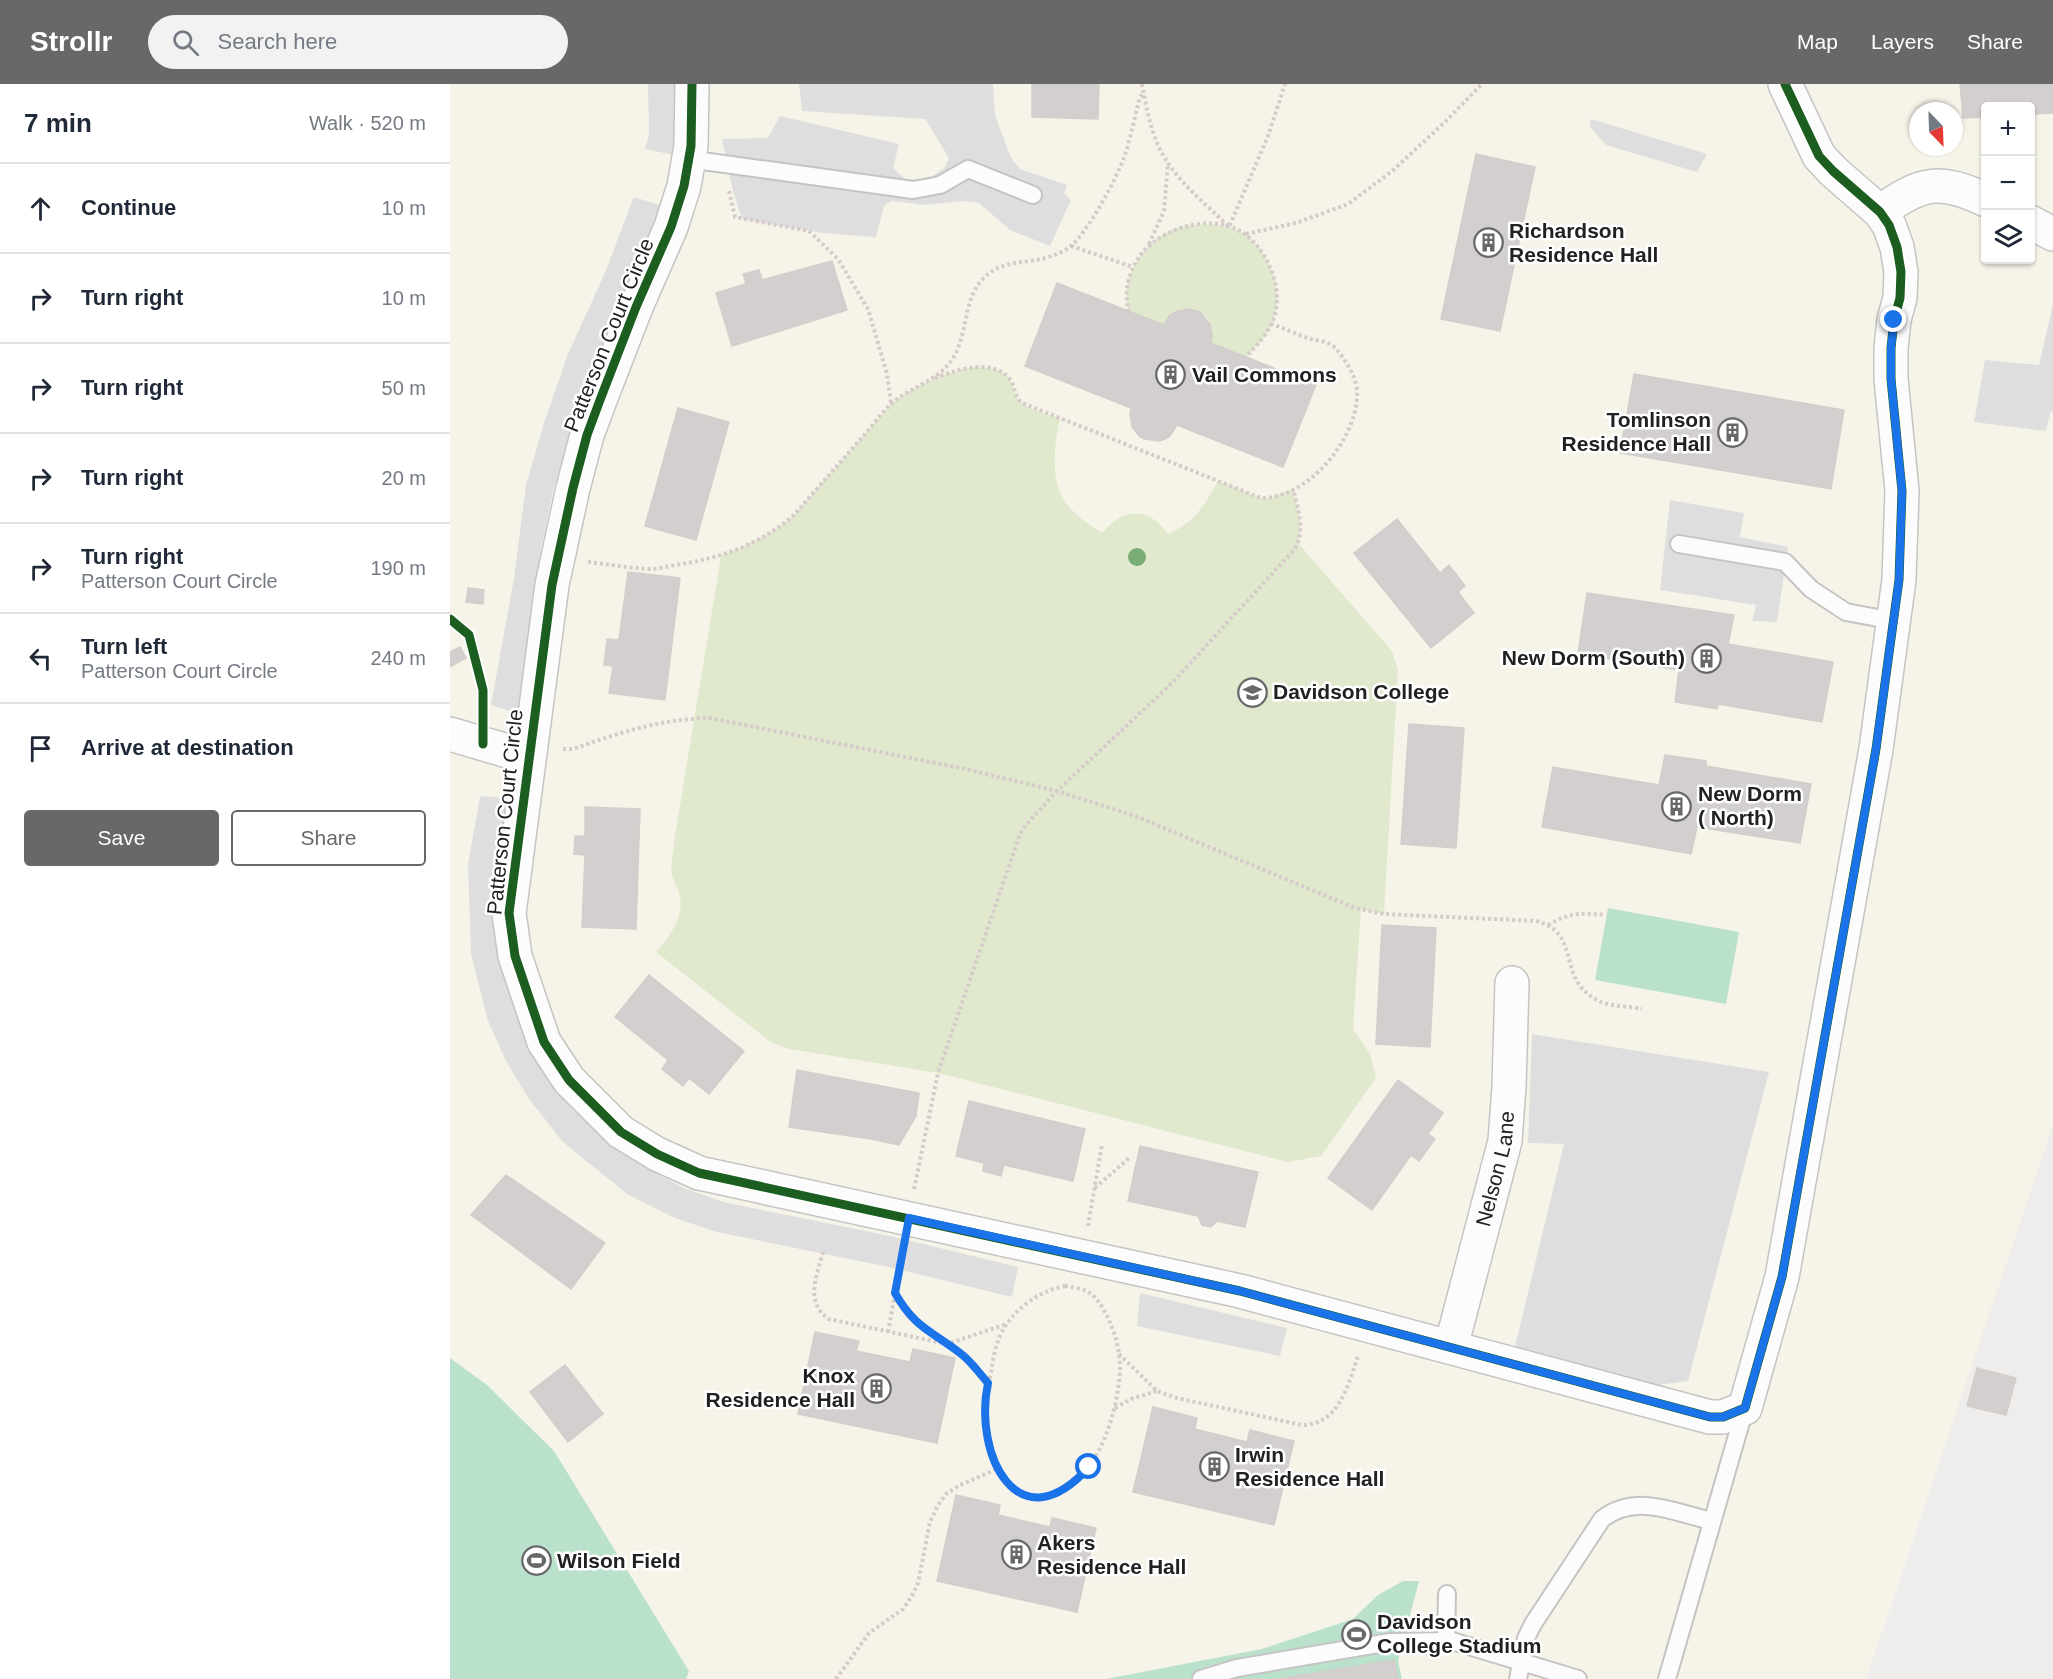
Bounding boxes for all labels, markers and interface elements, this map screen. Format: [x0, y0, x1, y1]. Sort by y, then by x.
search box [148, 15, 568, 69]
text: Strollr [30, 26, 112, 57]
icon: search [169, 26, 202, 59]
text: Search here [217, 29, 337, 54]
text: Map [1797, 30, 1838, 53]
text: Layers [1871, 30, 1934, 53]
text: Share [1967, 30, 2023, 53]
north arrow [1909, 102, 1963, 156]
map controls [1981, 102, 2035, 264]
button: + [1981, 102, 2035, 156]
text: 7 min [24, 108, 92, 138]
text: Walk · 520 m [309, 112, 426, 134]
button: − [1981, 156, 2035, 210]
icon: ahead [24, 192, 57, 225]
text: Continue [81, 195, 176, 220]
text: 10 m [382, 197, 426, 219]
button: layers [1981, 210, 2035, 264]
place label: Richardson Residence Hall [1509, 219, 1658, 266]
building icon: Richardson Residence Hall [1472, 227, 1504, 259]
street label: Patterson Court Circle [559, 235, 658, 435]
icon: right [24, 282, 57, 315]
text: Turn right [81, 285, 183, 310]
text: 10 m [382, 287, 426, 309]
route end [1880, 306, 1906, 332]
building icon: Vail Commons [1155, 359, 1187, 391]
place label: Vail Commons [1192, 363, 1337, 386]
icon: right [24, 372, 57, 405]
text: Turn right [81, 375, 183, 400]
text: 50 m [382, 377, 426, 399]
place label: Tomlinson Residence Hall [1562, 408, 1711, 455]
building icon: Tomlinson Residence Hall [1716, 416, 1748, 448]
icon: right [24, 462, 57, 495]
text: Turn right [81, 465, 183, 490]
text: 20 m [382, 467, 426, 489]
text: Turn right [81, 544, 183, 569]
icon: right [24, 552, 57, 585]
text: 190 m [370, 557, 426, 579]
text: Patterson Court Circle [81, 570, 278, 592]
text: Turn left [81, 634, 167, 659]
icon: left [24, 642, 57, 675]
building icon: New Dorm (South) [1690, 642, 1722, 674]
place label: New Dorm (South) [1502, 646, 1685, 669]
text: 240 m [370, 647, 426, 669]
text: Patterson Court Circle [81, 660, 278, 682]
school or university icon: Davidson College [1236, 676, 1268, 708]
place label: Davidson College [1273, 680, 1449, 703]
street label: Patterson Court Circle [482, 708, 527, 916]
icon: arrive [24, 732, 57, 765]
text: Arrive at destination [81, 735, 294, 760]
place label: New Dorm ( North) [1698, 782, 1802, 829]
building icon: New Dorm ( North) [1661, 790, 1693, 822]
button: Save [24, 810, 219, 866]
button: Share [231, 810, 426, 866]
street label: Nelson Lane [1471, 1110, 1518, 1229]
place label: Knox Residence Hall [706, 1364, 855, 1411]
building icon: Knox Residence Hall [860, 1372, 892, 1404]
place label: Irwin Residence Hall [1235, 1443, 1384, 1490]
building icon: Irwin Residence Hall [1198, 1451, 1230, 1483]
route start [1075, 1453, 1101, 1479]
place label: Akers Residence Hall [1037, 1531, 1186, 1578]
building icon: Akers Residence Hall [1000, 1539, 1032, 1571]
sports icon: Wilson Field [520, 1545, 552, 1577]
place label: Wilson Field [557, 1549, 680, 1572]
place label: Davidson College Stadium [1377, 1610, 1542, 1657]
sports icon: Davidson College Stadium [1340, 1618, 1372, 1650]

